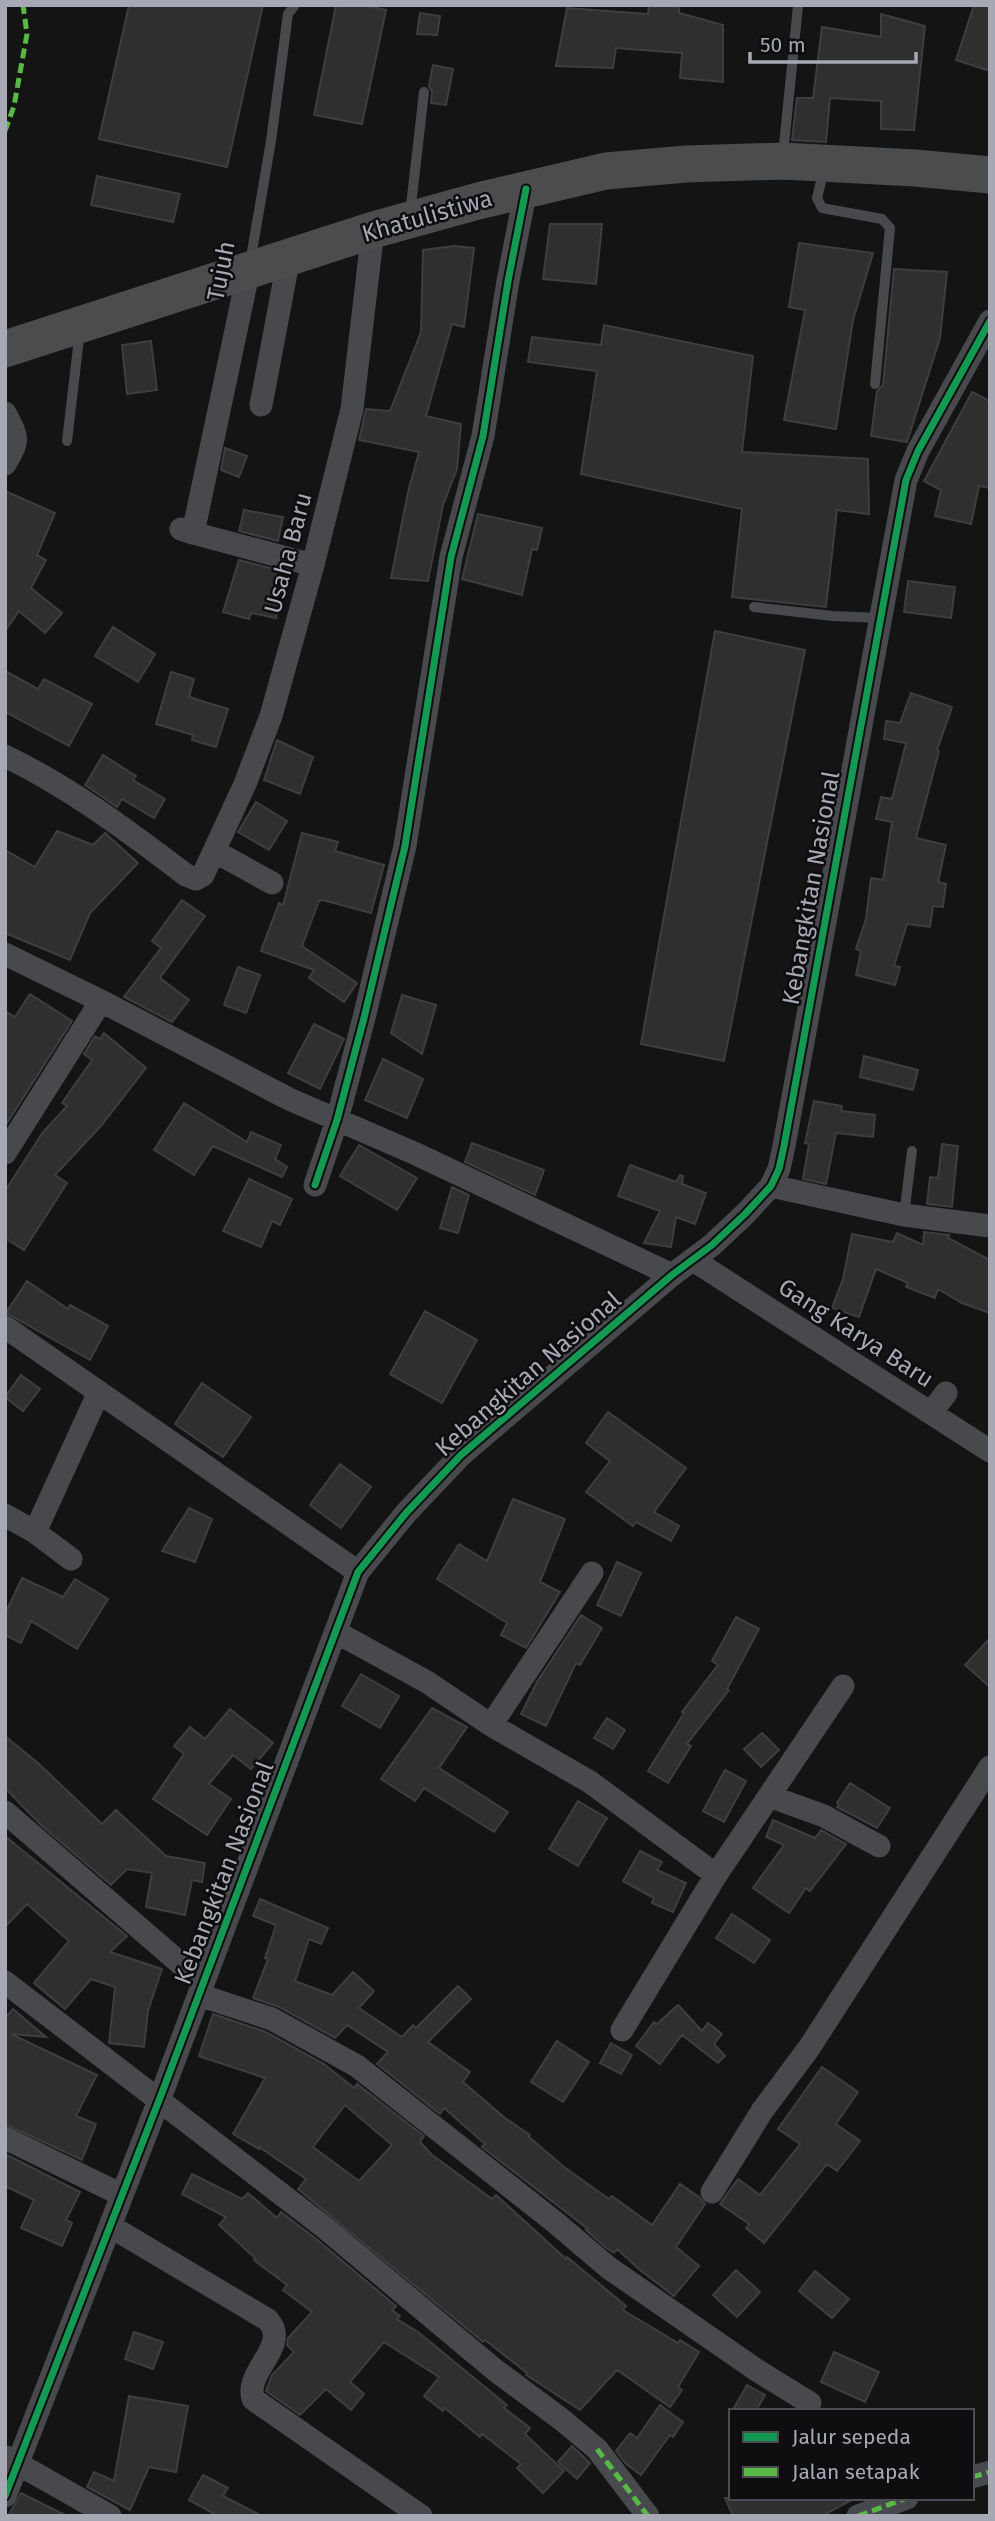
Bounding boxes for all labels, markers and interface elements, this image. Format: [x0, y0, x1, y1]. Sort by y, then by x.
scale bar [750, 21, 916, 65]
text: 50 m [760, 32, 806, 58]
street label: Khatulistiwa [359, 184, 495, 248]
street label: Tujuh [202, 239, 240, 303]
street label: Usaha Baru [258, 489, 318, 617]
street label: Kebangkitan Nasional [777, 769, 845, 1007]
street label: Gang Karya Baru [773, 1272, 939, 1394]
street label: Kebangkitan Nasional [430, 1286, 626, 1462]
street label: Kebangkitan Nasional [169, 1758, 279, 1988]
legend [729, 2409, 974, 2500]
text: Jalur sepeda [792, 2424, 911, 2450]
text: Jalan setapak [792, 2459, 920, 2485]

